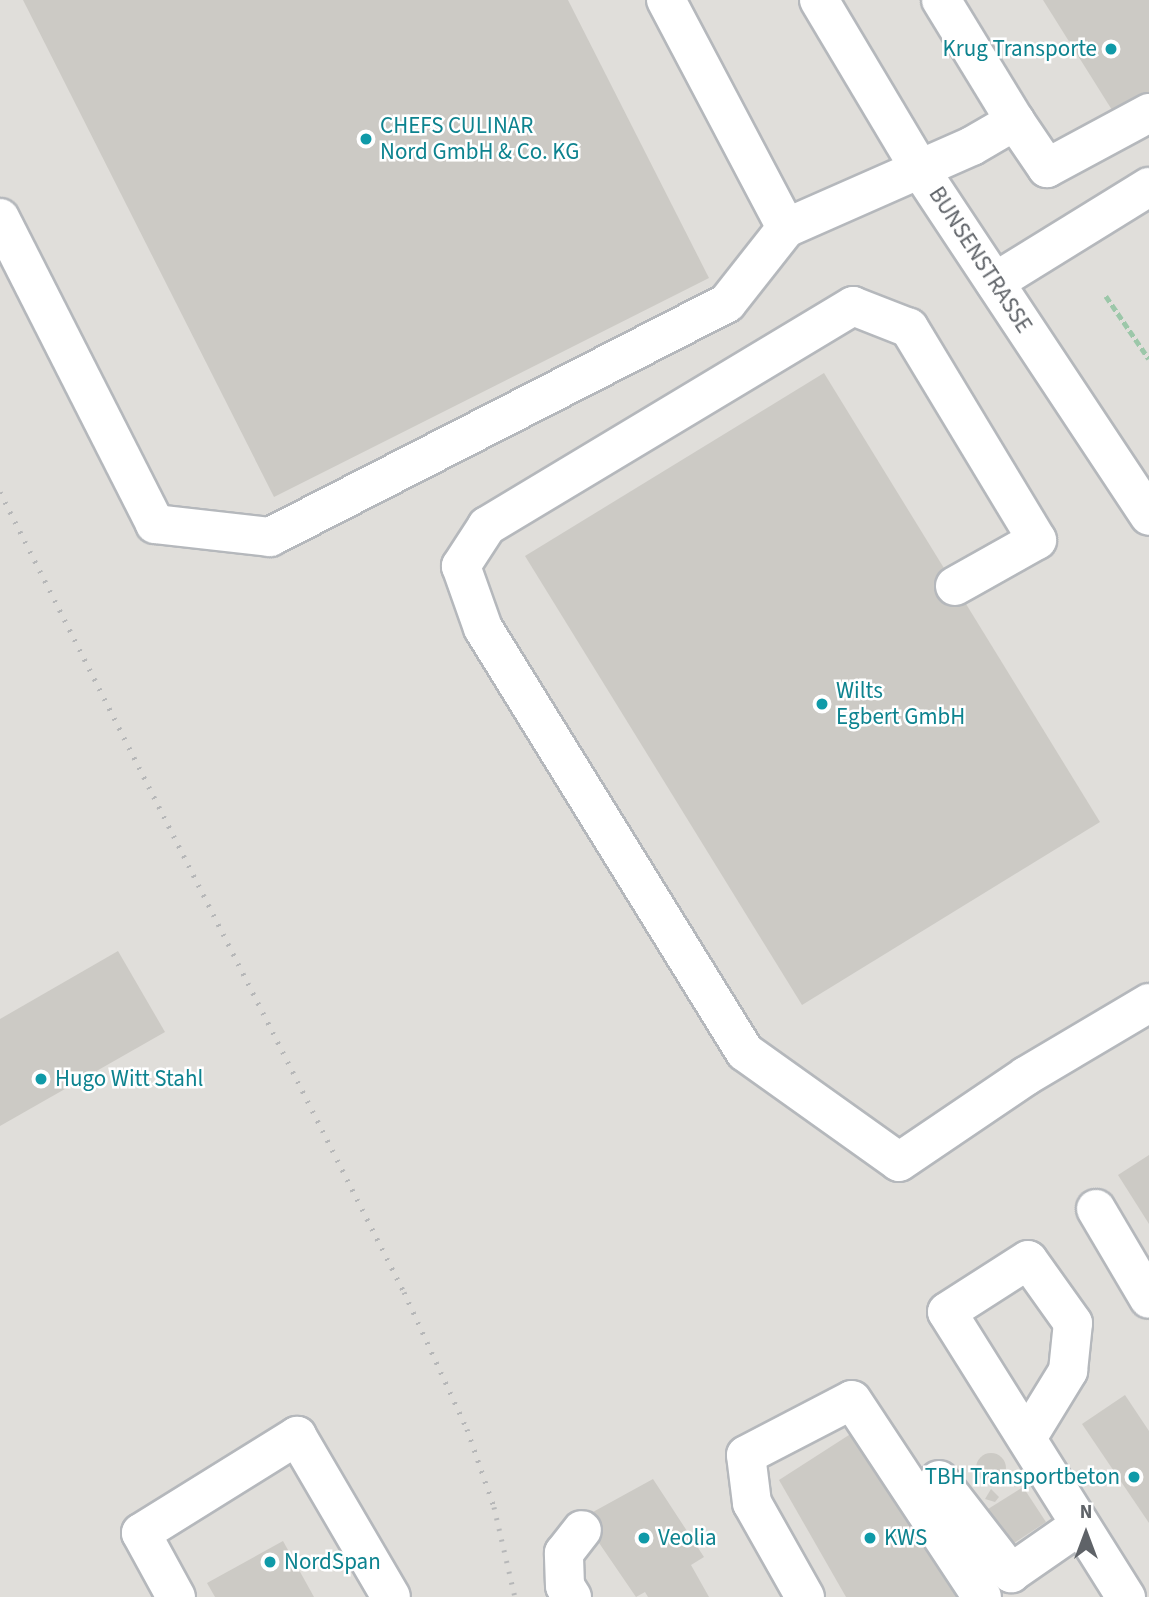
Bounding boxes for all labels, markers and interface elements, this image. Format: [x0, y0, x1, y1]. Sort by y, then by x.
place label: Krug Transporte [942, 35, 1097, 63]
marker: Krug Transporte [1103, 41, 1119, 57]
place label: CHEFS CULINAR Nord GmbH & Co. KG [380, 112, 579, 166]
marker: CHEFS CULINAR Nord GmbH & Co. KG [358, 131, 374, 147]
street label: BUNSENSTRASSE [923, 182, 1037, 338]
place label: Wilts Egbert GmbH [836, 677, 965, 731]
marker: Wilts Egbert GmbH [814, 696, 830, 712]
place label: Hugo Witt Stahl [55, 1065, 203, 1093]
marker: Hugo Witt Stahl [33, 1071, 49, 1087]
place label: TBH Transportbeton [925, 1463, 1120, 1491]
marker: TBH Transportbeton [1126, 1469, 1142, 1485]
north arrow [1051, 1499, 1121, 1569]
text: N [1080, 1499, 1092, 1526]
place label: Veolia [658, 1524, 716, 1552]
place label: KWS [884, 1524, 927, 1552]
marker: Veolia [636, 1530, 652, 1546]
marker: KWS [862, 1530, 878, 1546]
place label: NordSpan [284, 1548, 381, 1576]
marker: NordSpan [262, 1554, 278, 1570]

